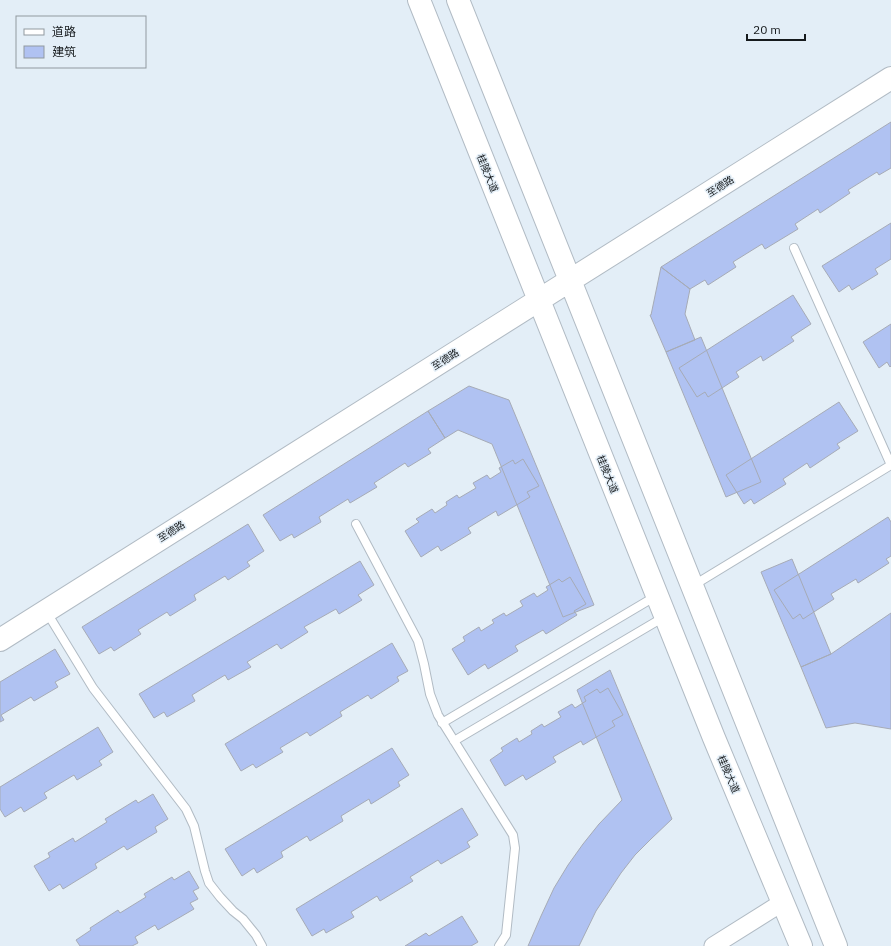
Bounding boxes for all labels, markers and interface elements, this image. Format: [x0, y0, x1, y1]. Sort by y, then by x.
legend [16, 16, 146, 68]
scale bar [747, 16, 805, 42]
text: 20 m [753, 22, 781, 37]
text: 道路 [52, 24, 76, 39]
text: 建筑 [52, 44, 76, 59]
street label: 桂陵大道 [474, 152, 501, 194]
street label: 至德路 [704, 173, 736, 200]
street label: 至德路 [429, 346, 461, 373]
street label: 桂陵大道 [594, 453, 621, 495]
street label: 至德路 [155, 518, 187, 545]
street label: 桂陵大道 [715, 753, 742, 795]

